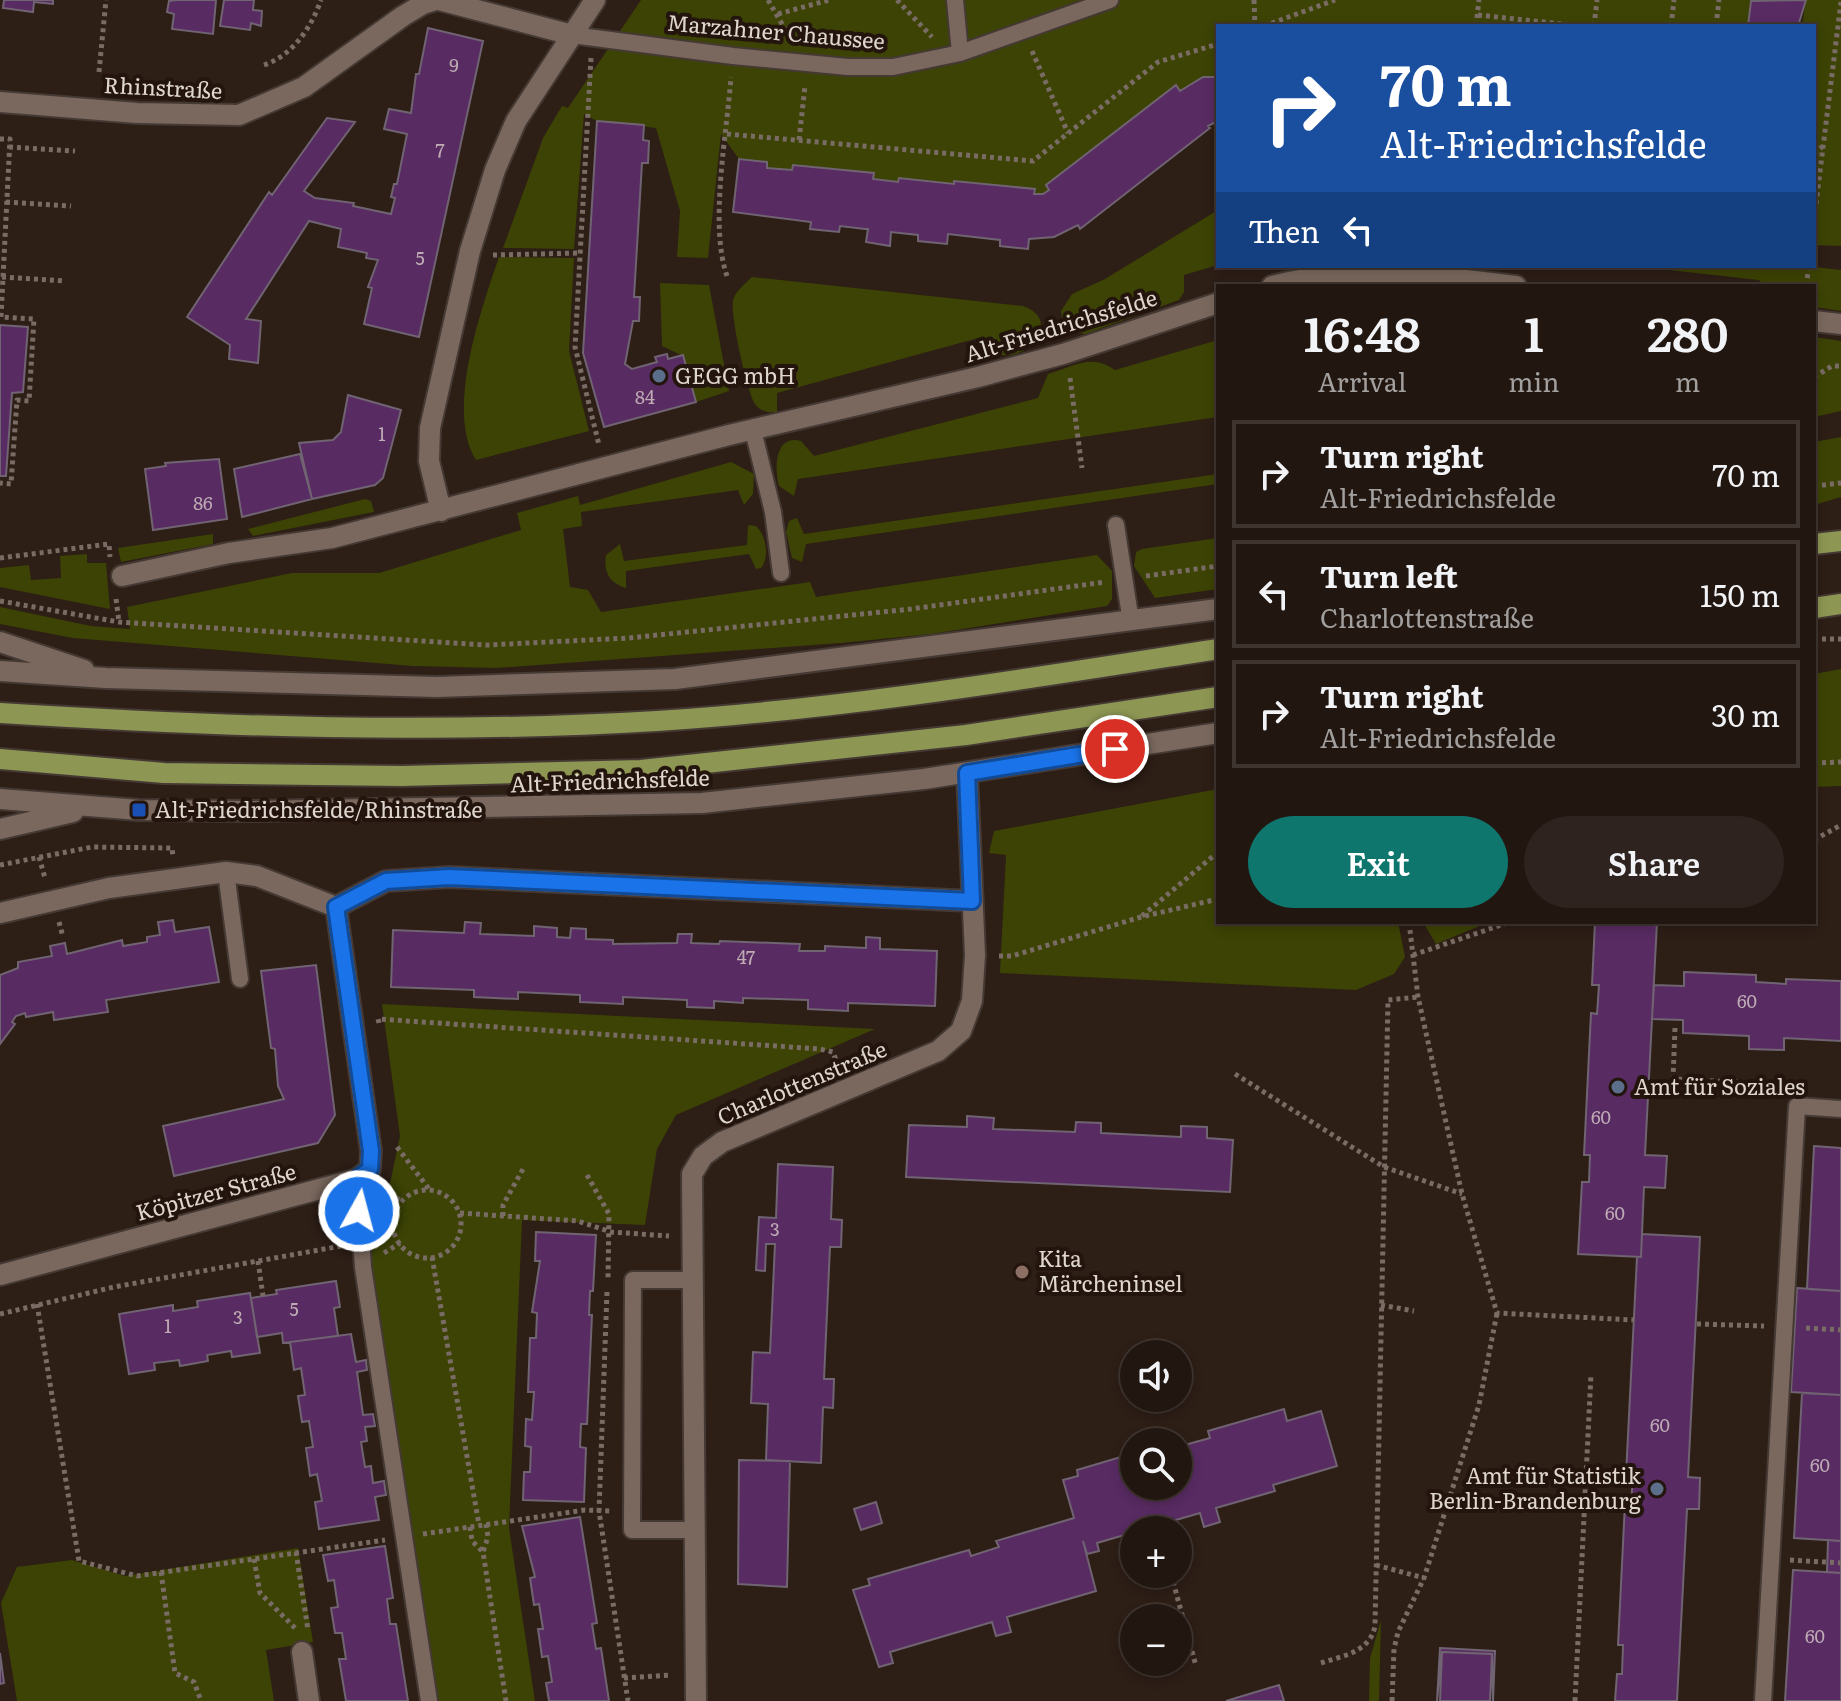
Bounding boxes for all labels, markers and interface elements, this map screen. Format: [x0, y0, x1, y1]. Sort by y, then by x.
street label: Marzahner Chaussee [666, 5, 887, 56]
text: 70 m [1380, 40, 1512, 123]
house number: 9 [449, 51, 459, 78]
icon: right [1248, 56, 1352, 160]
street label: Rhinstraße [103, 67, 223, 106]
text: Alt-Friedrichsfelde [1380, 116, 1707, 169]
house number: 7 [435, 136, 445, 163]
text: Then [1248, 208, 1320, 252]
icon: left [1336, 208, 1380, 252]
house number: 5 [415, 244, 425, 271]
street label: Alt-Friedrichsfelde [960, 280, 1161, 370]
text: 16:48 [1304, 296, 1421, 367]
text: 1 [1524, 296, 1544, 367]
text: 280 [1647, 296, 1728, 367]
place label: GEGG mbH [675, 358, 795, 391]
text: Arrival [1318, 361, 1407, 400]
text: min [1508, 361, 1559, 400]
text: m [1675, 361, 1700, 400]
marker: GEGG mbH [650, 367, 668, 385]
house number: 84 [635, 383, 655, 410]
house number: 1 [378, 420, 386, 447]
text: Turn right [1320, 433, 1484, 477]
icon: right [1252, 452, 1296, 496]
text: 70 m [1712, 452, 1780, 496]
text: Alt-Friedrichsfelde [1320, 477, 1556, 516]
house number: 86 [193, 489, 213, 516]
text: Turn left [1320, 553, 1458, 597]
icon: left [1252, 572, 1296, 616]
text: 150 m [1700, 572, 1780, 616]
text: Charlottenstraße [1320, 597, 1534, 636]
text: Turn right [1320, 673, 1484, 717]
icon: right [1252, 692, 1296, 736]
text: 30 m [1711, 692, 1780, 736]
pin [1081, 715, 1149, 783]
text: Alt-Friedrichsfelde [1320, 717, 1556, 756]
icon: arrive [1093, 727, 1137, 771]
street label: Alt-Friedrichsfelde [510, 760, 710, 799]
place label: Alt-Friedrichsfelde/Rhinstraße [155, 792, 483, 825]
marker: Alt-Friedrichsfelde/Rhinstraße [130, 801, 148, 819]
button: Exit [1248, 816, 1508, 908]
button: Share [1524, 816, 1784, 908]
house number: 47 [737, 943, 755, 970]
house number: 60 [1737, 987, 1757, 1014]
street label: Charlottenstraße [712, 1031, 891, 1132]
place label: Amt für Soziales [1634, 1069, 1805, 1102]
marker: Amt für Soziales [1609, 1078, 1627, 1096]
house number: 60 [1591, 1103, 1611, 1130]
street label: Köpitzer Straße [132, 1153, 299, 1228]
position arrow [317, 1169, 401, 1253]
house number: 60 [1605, 1199, 1625, 1226]
house number: 3 [770, 1215, 780, 1242]
place label: Kita Märcheninsel [1038, 1241, 1183, 1299]
marker: Kita Märcheninsel [1013, 1263, 1031, 1281]
house number: 5 [289, 1295, 299, 1322]
house number: 3 [233, 1303, 243, 1330]
house number: 1 [164, 1312, 172, 1339]
map controls [1120, 1340, 1192, 1676]
button: sound [1120, 1340, 1192, 1412]
house number: 60 [1650, 1411, 1670, 1438]
button: search [1120, 1428, 1192, 1500]
house number: 60 [1810, 1451, 1830, 1478]
place label: Amt für Statistik Berlin-Brandenburg [1429, 1458, 1642, 1516]
marker: Amt für Statistik Berlin-Brandenburg [1648, 1480, 1666, 1498]
button: + [1120, 1516, 1192, 1588]
button: − [1120, 1604, 1192, 1676]
house number: 60 [1805, 1622, 1825, 1649]

